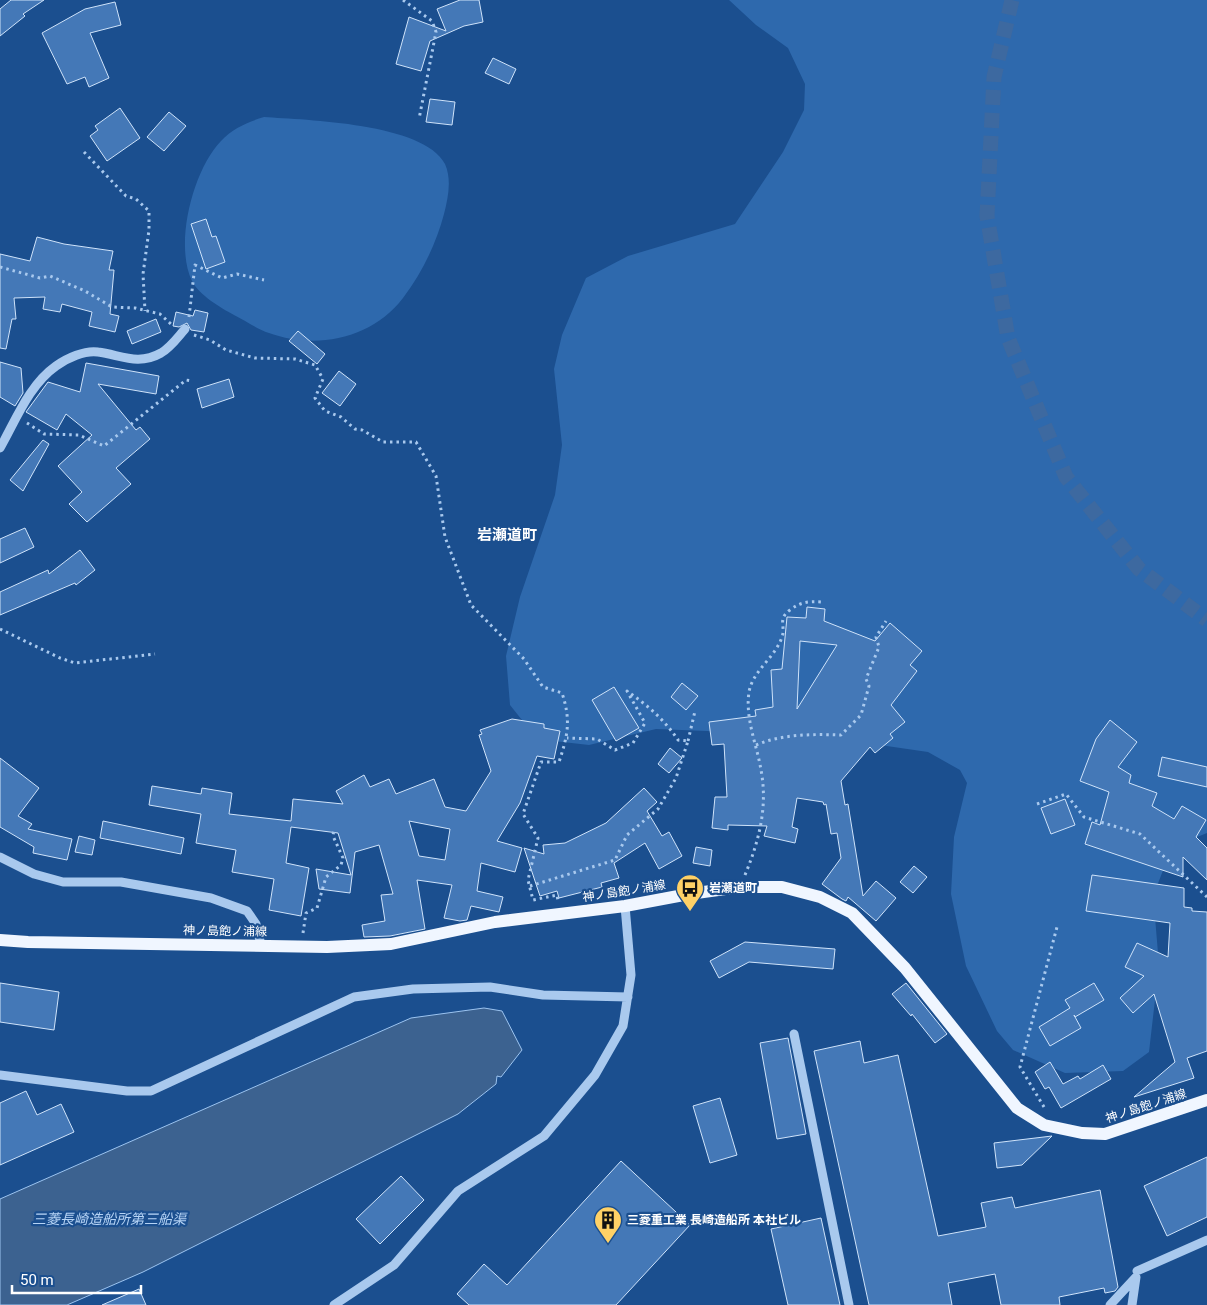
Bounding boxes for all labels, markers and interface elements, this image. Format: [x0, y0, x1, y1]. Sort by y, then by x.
district label: 岩瀬道町 [477, 526, 537, 544]
bus stop icon: 岩瀬道町 [675, 873, 705, 912]
street label: 神ノ島飽ノ浦線 [581, 878, 667, 904]
place label: 岩瀬道町 [709, 881, 757, 895]
street label: 神ノ島飽ノ浦線 [183, 923, 267, 939]
street label: 神ノ島飽ノ浦線 [1104, 1086, 1188, 1126]
building icon: 三菱重工業 長崎造船所 本社ビル [593, 1205, 623, 1244]
water label: 三菱長崎造船所第三船渠 [32, 1211, 188, 1227]
place label: 三菱重工業 長崎造船所 本社ビル [627, 1213, 801, 1227]
scale bar [12, 1262, 141, 1294]
text: 50 m [20, 1271, 54, 1289]

